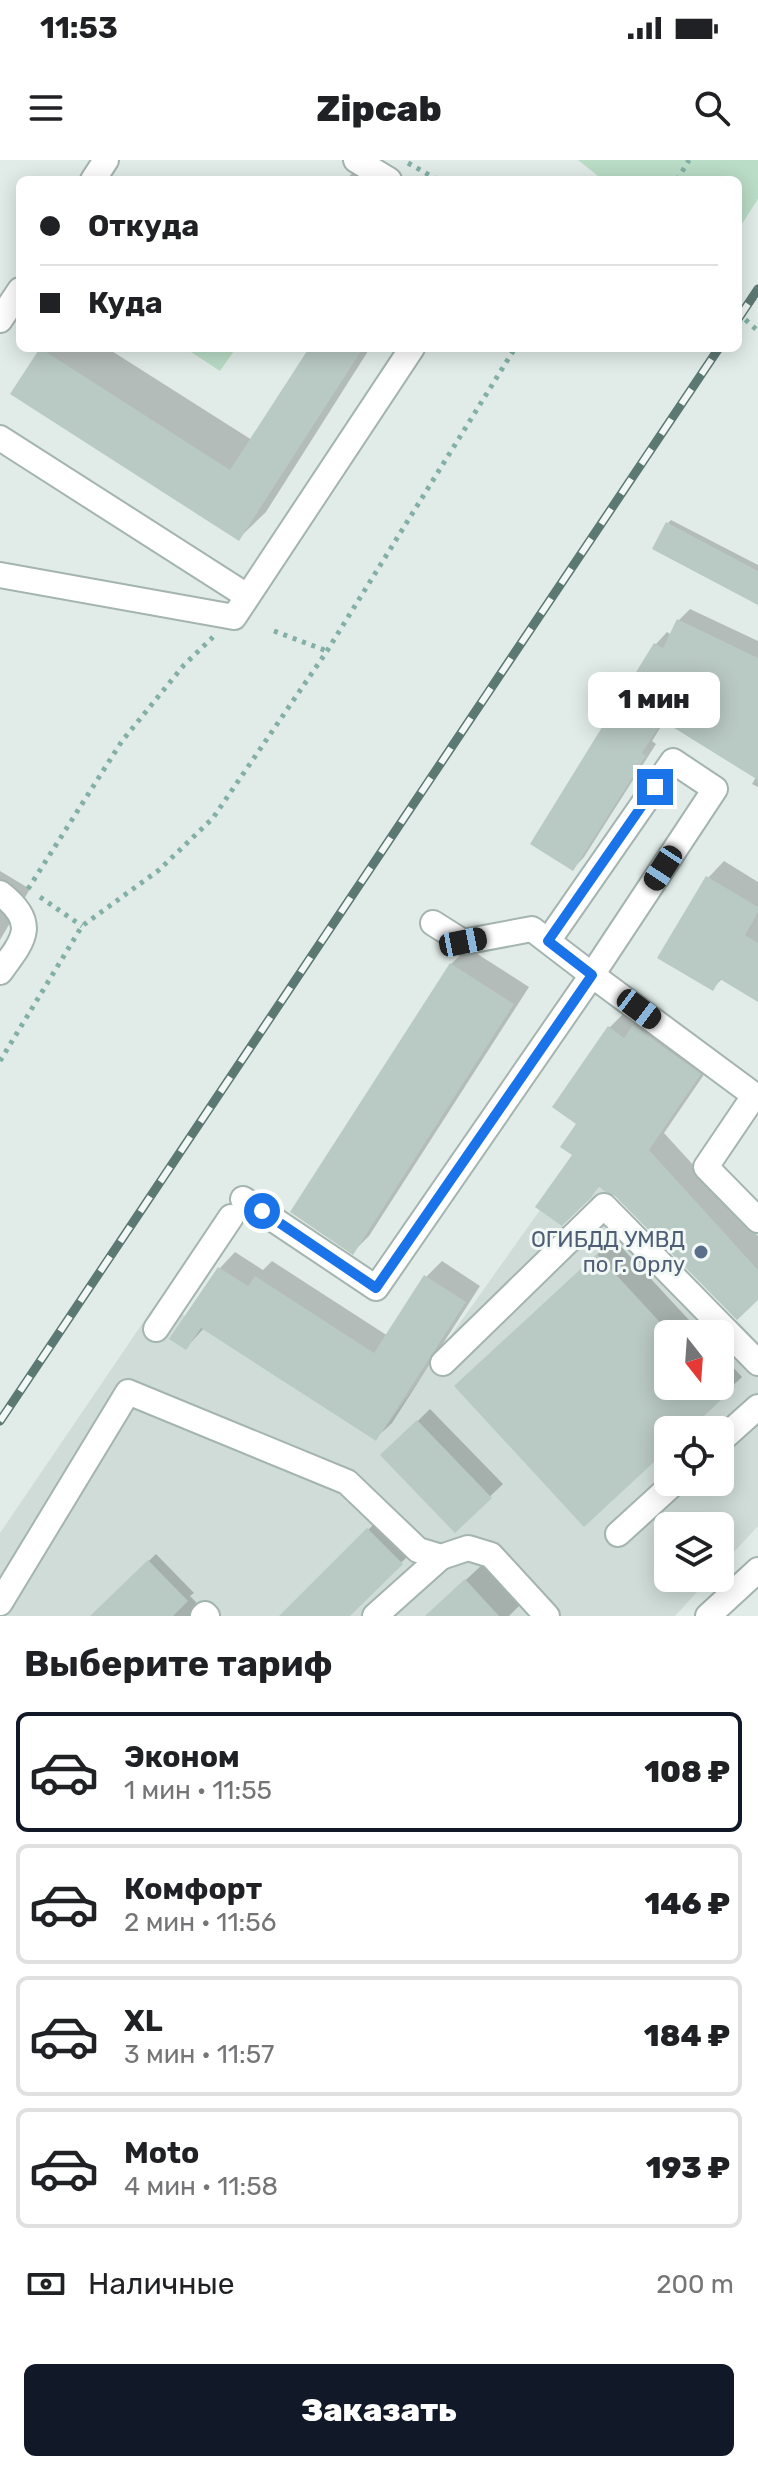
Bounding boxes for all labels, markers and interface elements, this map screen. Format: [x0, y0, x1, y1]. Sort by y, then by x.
text: 11:53 [40, 10, 118, 46]
icon: menu [24, 86, 68, 130]
icon: search [690, 86, 734, 130]
text: Zipcab [316, 87, 442, 130]
text: Откуда [88, 208, 199, 244]
text: Куда [88, 285, 163, 321]
callout: 1 мин [589, 671, 721, 727]
text: 1 мин [618, 684, 690, 715]
route end [637, 769, 673, 805]
car [640, 841, 686, 895]
car [437, 926, 489, 958]
car [613, 985, 665, 1033]
route start [244, 1193, 280, 1229]
place label: ОГИБДД УМВД по г. Орлу [531, 1226, 685, 1278]
marker: ОГИБДД УМВД по г. Орлу [692, 1243, 710, 1261]
north arrow [654, 1320, 734, 1400]
map controls [654, 1320, 734, 1592]
button: locate [654, 1416, 734, 1496]
button: layers [654, 1512, 734, 1592]
text: Выберите тариф [24, 1642, 333, 1685]
icon: car [28, 1736, 100, 1808]
text: Эконом [124, 1739, 240, 1775]
text: 108 ₽ [644, 1754, 730, 1790]
text: 1 мин · 11:55 [124, 1775, 272, 1806]
icon: car [28, 1868, 100, 1940]
text: Комфорт [124, 1871, 262, 1907]
text: 146 ₽ [645, 1886, 730, 1922]
text: 2 мин · 11:56 [124, 1907, 276, 1938]
icon: car [28, 2000, 100, 2072]
text: XL [124, 2003, 163, 2039]
text: 184 ₽ [644, 2018, 730, 2054]
text: 3 мин · 11:57 [124, 2039, 274, 2070]
icon: car [28, 2132, 100, 2204]
text: Moto [124, 2135, 199, 2171]
text: 193 ₽ [646, 2150, 730, 2186]
text: 4 мин · 11:58 [124, 2171, 278, 2202]
icon: cash [24, 2262, 68, 2306]
text: Наличные [88, 2266, 234, 2302]
text: 200 m [656, 2269, 734, 2300]
button: Заказать [24, 2364, 734, 2456]

